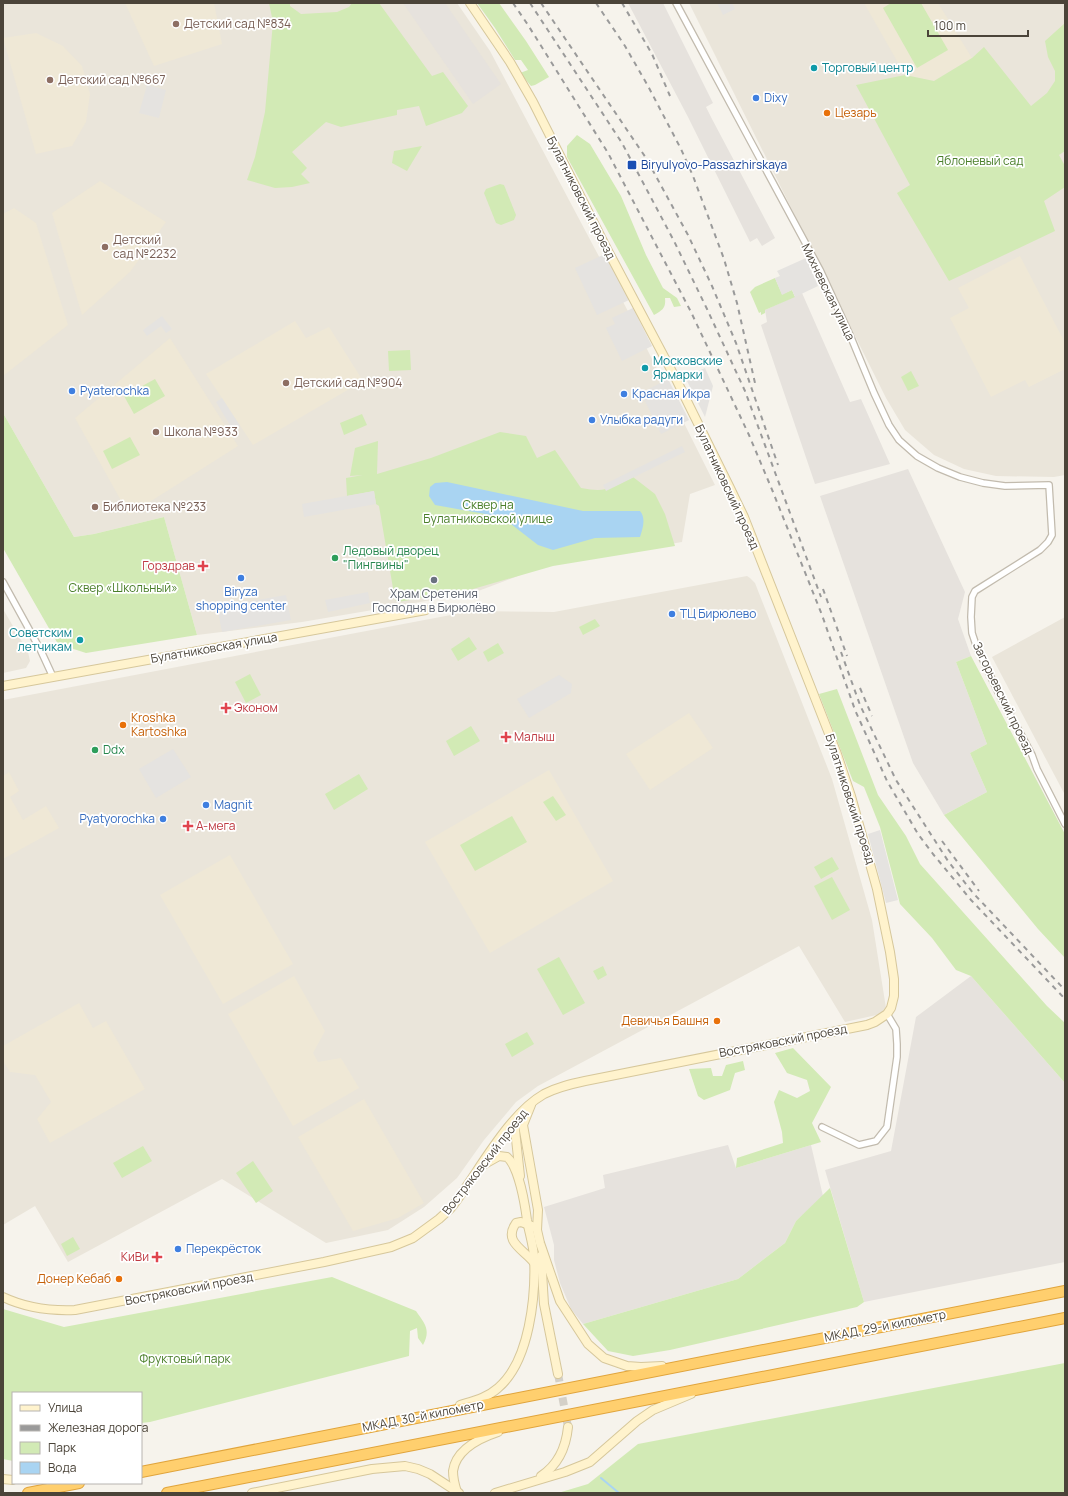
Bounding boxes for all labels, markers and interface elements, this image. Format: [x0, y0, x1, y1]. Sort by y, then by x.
scale bar [928, 12, 1028, 38]
place label: Детский сад №834 [184, 15, 291, 32]
text: 100 m [934, 17, 966, 34]
marker: Детский сад №834 [171, 19, 181, 29]
place label: Торговый центр [822, 59, 913, 76]
marker: Торговый центр [809, 63, 819, 73]
place label: Детский сад №667 [58, 71, 165, 88]
marker: Детский сад №667 [45, 75, 55, 85]
place label: Dixy [764, 89, 788, 106]
marker: Dixy [751, 93, 761, 103]
place label: Цезарь [835, 104, 877, 121]
marker: Цезарь [822, 108, 832, 118]
street label: Булатниковский проезд [543, 133, 620, 262]
park label: Яблоневый сад [937, 152, 1023, 169]
place label: Biryulyovo-Passazhirskaya [641, 156, 787, 173]
marker: Biryulyovo-Passazhirskaya [626, 159, 638, 171]
place label: Детский сад №2232 [113, 231, 176, 262]
street label: Михневская улица [798, 240, 859, 343]
marker: Детский сад №2232 [100, 242, 110, 252]
place label: Московские Ярмарки [653, 352, 723, 383]
marker: Московские Ярмарки [640, 363, 650, 373]
place label: Детский сад №904 [294, 374, 402, 391]
marker: Детский сад №904 [281, 378, 291, 388]
place label: Pyaterochka [80, 382, 149, 399]
place label: Красная Икра [632, 385, 710, 402]
marker: Pyaterochka [67, 386, 77, 396]
marker: Красная Икра [619, 389, 629, 399]
place label: Улыбка радуги [600, 411, 683, 428]
marker: Улыбка радуги [587, 415, 597, 425]
street label: Булатниковский проезд [691, 422, 764, 552]
place label: Школа №933 [164, 423, 238, 440]
marker: Школа №933 [151, 427, 161, 437]
park label: Сквер на Булатниковской улице [423, 496, 553, 527]
place label: Библиотека №233 [103, 498, 206, 515]
marker: Библиотека №233 [90, 502, 100, 512]
place label: Ледовый дворец "Пингвины" [343, 542, 439, 573]
marker: Ледовый дворец "Пингвины" [330, 553, 340, 563]
place label: Горздрав [142, 557, 196, 574]
marker: Горздрав [198, 561, 208, 571]
marker: Biryza shopping center [236, 573, 246, 583]
marker: Храм Сретения Господня в Бирюлёво [429, 575, 439, 585]
park label: Сквер «Школьный» [68, 579, 178, 596]
place label: Biryza shopping center [196, 583, 287, 614]
place label: Храм Сретения Господня в Бирюлёво [372, 585, 496, 616]
place label: ТЦ Бирюлево [680, 605, 756, 622]
marker: ТЦ Бирюлево [667, 609, 677, 619]
place label: Cоветским летчикам [9, 624, 72, 655]
street label: Булатниковская улица [149, 628, 279, 667]
marker: Cоветским летчикам [75, 635, 85, 645]
street label: Загорьевский проезд [969, 639, 1038, 757]
place label: Эконом [234, 699, 278, 716]
marker: Эконом [221, 703, 231, 713]
place label: Kroshka Kartoshka [131, 709, 187, 740]
marker: Kroshka Kartoshka [118, 720, 128, 730]
place label: Малыш [514, 728, 555, 745]
marker: Малыш [501, 732, 511, 742]
street label: Булатниковский проезд [821, 732, 880, 866]
place label: Ddx [103, 741, 125, 758]
marker: Ddx [90, 745, 100, 755]
place label: Magnit [214, 796, 253, 813]
marker: Magnit [201, 800, 211, 810]
place label: Pyatyorochka [79, 810, 155, 827]
marker: Pyatyorochka [158, 814, 168, 824]
place label: А-мега [196, 817, 235, 834]
marker: А-мега [183, 821, 193, 831]
place label: Девичья Башня [621, 1012, 709, 1029]
marker: Девичья Башня [712, 1016, 722, 1026]
street label: Востряковский проезд [718, 1020, 848, 1061]
street label: Востряковский проезд [438, 1105, 531, 1218]
place label: Перекрёсток [186, 1240, 262, 1257]
marker: Перекрёсток [173, 1244, 183, 1254]
place label: КиВи [121, 1248, 149, 1265]
marker: КиВи [152, 1252, 162, 1262]
street label: Востряковский проезд [124, 1268, 254, 1309]
place label: Донер Кебаб [37, 1270, 111, 1287]
marker: Донер Кебаб [114, 1274, 124, 1284]
street label: МКАД, 29-й километр [823, 1305, 947, 1346]
park label: Фруктовый парк [140, 1350, 232, 1367]
legend [12, 1392, 142, 1484]
street label: МКАД, 30-й километр [361, 1395, 485, 1436]
text: Улица [48, 1399, 82, 1416]
text: Железная дорога [48, 1419, 148, 1436]
text: Парк [48, 1439, 77, 1456]
text: Вода [48, 1459, 76, 1476]

